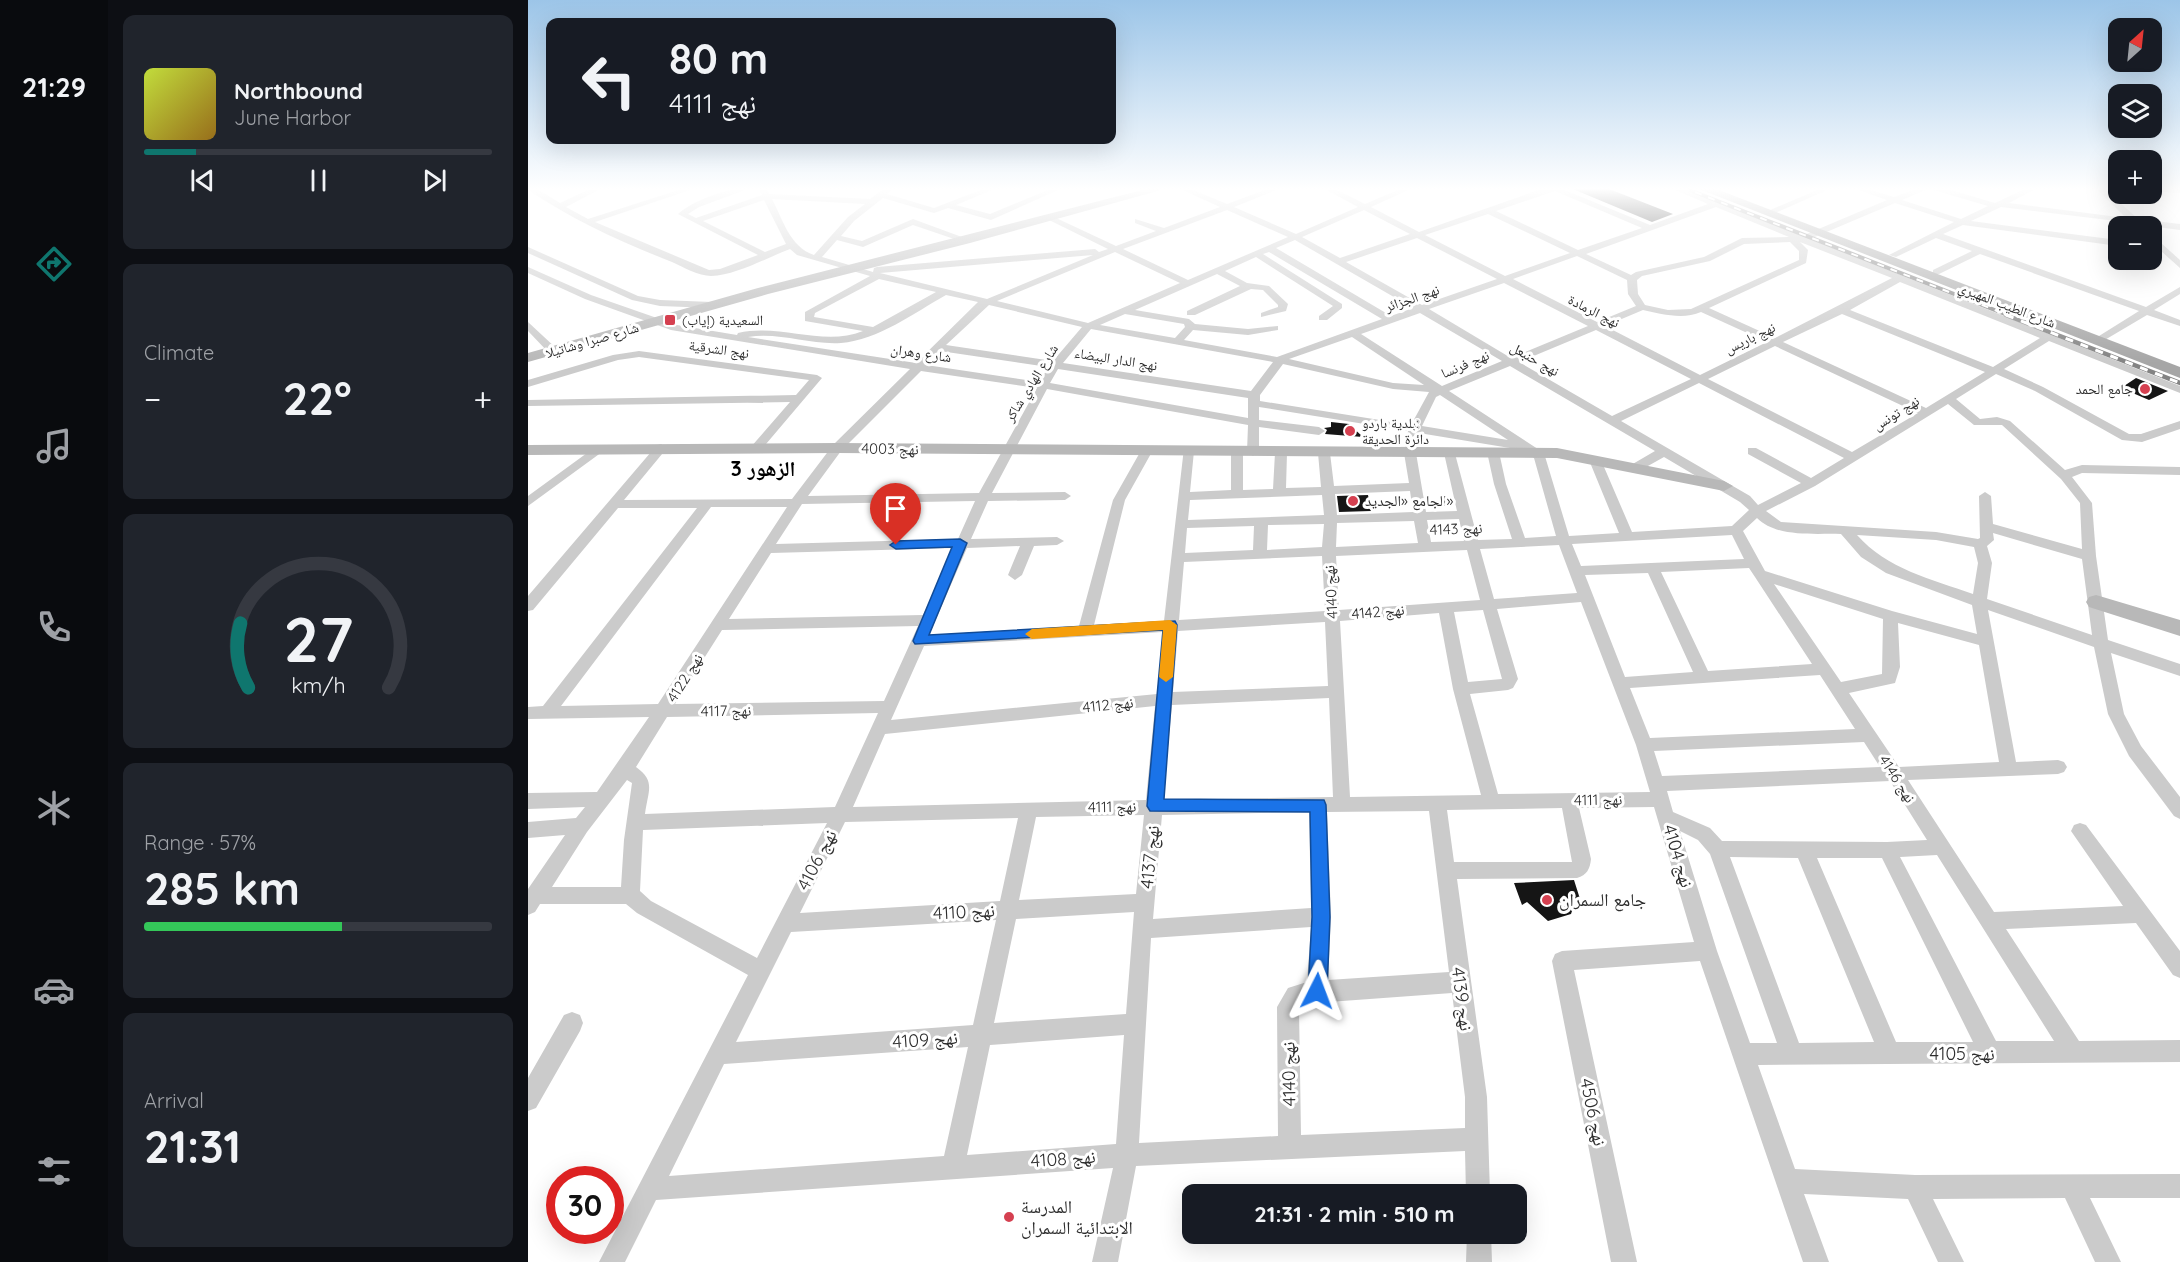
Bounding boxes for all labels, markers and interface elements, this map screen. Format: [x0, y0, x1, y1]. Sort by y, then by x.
north arrow [2108, 18, 2162, 72]
map controls [2108, 18, 2162, 270]
text: 80 m [669, 32, 768, 85]
icon: left [570, 42, 648, 120]
text: 21:29 [22, 70, 86, 104]
text: Northbound [234, 77, 363, 105]
button: layers [2108, 84, 2162, 138]
text: نهج 4111 [669, 86, 756, 120]
text: June Harbor [234, 105, 351, 130]
button: + [2108, 150, 2162, 204]
icon: previous [186, 164, 219, 197]
icon: pause [302, 164, 335, 197]
icon: next [418, 164, 451, 197]
button: − [2108, 216, 2162, 270]
icon: directions [33, 243, 75, 285]
street label: شارع الطيب المهيري [1955, 278, 2058, 334]
street label: نهج الجزائر [1381, 280, 1442, 317]
street label: نهج الرمادة [1565, 290, 1623, 333]
place label: السعيدية (إياب) [682, 311, 763, 330]
marker: السعيدية (إياب) [663, 313, 677, 327]
street label: شارع صبرا وشاتيلا [543, 318, 641, 363]
street label: نهج باريس [1722, 318, 1779, 359]
street label: نهج الشرقية [687, 336, 751, 363]
street label: نهج حنبعل [1507, 338, 1563, 381]
text: Climate [144, 340, 214, 365]
street label: شارع وهران [889, 340, 953, 367]
street label: شارع الهادي شاكر [999, 341, 1064, 427]
street label: نهج الدار البيضاء [1073, 344, 1159, 375]
street label: نهج فرنسا [1438, 346, 1492, 383]
text: 22° [283, 370, 352, 426]
text: − [144, 378, 161, 419]
text: + [473, 378, 492, 419]
place label: جامع الحمد [2076, 380, 2133, 399]
marker: جامع الحمد [2138, 382, 2152, 396]
street label: نهج تونس [1869, 392, 1923, 435]
place label: بلدية باردو: دائرة الحديقة [1362, 414, 1429, 448]
marker: بلدية باردو: دائرة الحديقة [1343, 424, 1357, 438]
icon: music [33, 425, 75, 467]
street label: نهج 4003 [861, 438, 919, 460]
district label: الزهور 3 [731, 455, 795, 481]
pin [870, 483, 921, 545]
place label: الجامع «الجديد» [1365, 491, 1453, 511]
icon: arrive [879, 492, 912, 525]
marker: الجامع «الجديد» [1346, 494, 1360, 508]
street label: نهج 4143 [1429, 518, 1483, 540]
street label: نهج 4140 [1319, 564, 1343, 620]
text: 27 [283, 600, 353, 678]
street label: نهج 4142 [1351, 600, 1405, 624]
icon: phone [33, 606, 75, 648]
street label: نهج 4122 [662, 650, 708, 706]
text: km/h [291, 672, 345, 698]
street label: نهج 4112 [1082, 692, 1134, 718]
street label: نهج 4117 [701, 701, 751, 721]
street label: نهج 4146 [1874, 751, 1920, 807]
icon: climate [33, 787, 75, 829]
street label: نهج 4111 [1574, 790, 1622, 810]
street label: نهج 4111 [1088, 797, 1136, 817]
street label: نهج 4104 [1657, 821, 1699, 891]
street label: نهج 4137 [1135, 824, 1165, 890]
street label: نهج 4106 [792, 826, 842, 894]
text: Range · 57% [144, 830, 256, 855]
text: 285 km [144, 860, 300, 916]
place label: جامع السمران [1559, 888, 1646, 912]
marker: جامع السمران [1540, 893, 1554, 907]
street label: نهج 4110 [932, 898, 996, 926]
position arrow [1285, 959, 1349, 1023]
street label: نهج 4139 [1446, 966, 1478, 1033]
icon: car [33, 969, 75, 1011]
street label: نهج 4109 [892, 1026, 959, 1054]
street label: نهج 4140 [1276, 1041, 1302, 1107]
street label: نهج 4105 [1929, 1042, 1995, 1066]
street label: نهج 4506 [1574, 1076, 1612, 1148]
text: Arrival [144, 1088, 204, 1113]
text: 21:31 [144, 1118, 241, 1174]
street label: نهج 4108 [1030, 1145, 1096, 1173]
icon: filters [33, 1150, 75, 1192]
speed limit sign: 30 [546, 1166, 624, 1244]
place label: المدرسة الابتدائية السمران [1021, 1195, 1133, 1239]
text: 21:31 · 2 min · 510 m [1254, 1200, 1455, 1228]
marker: المدرسة الابتدائية السمران [1002, 1210, 1016, 1224]

